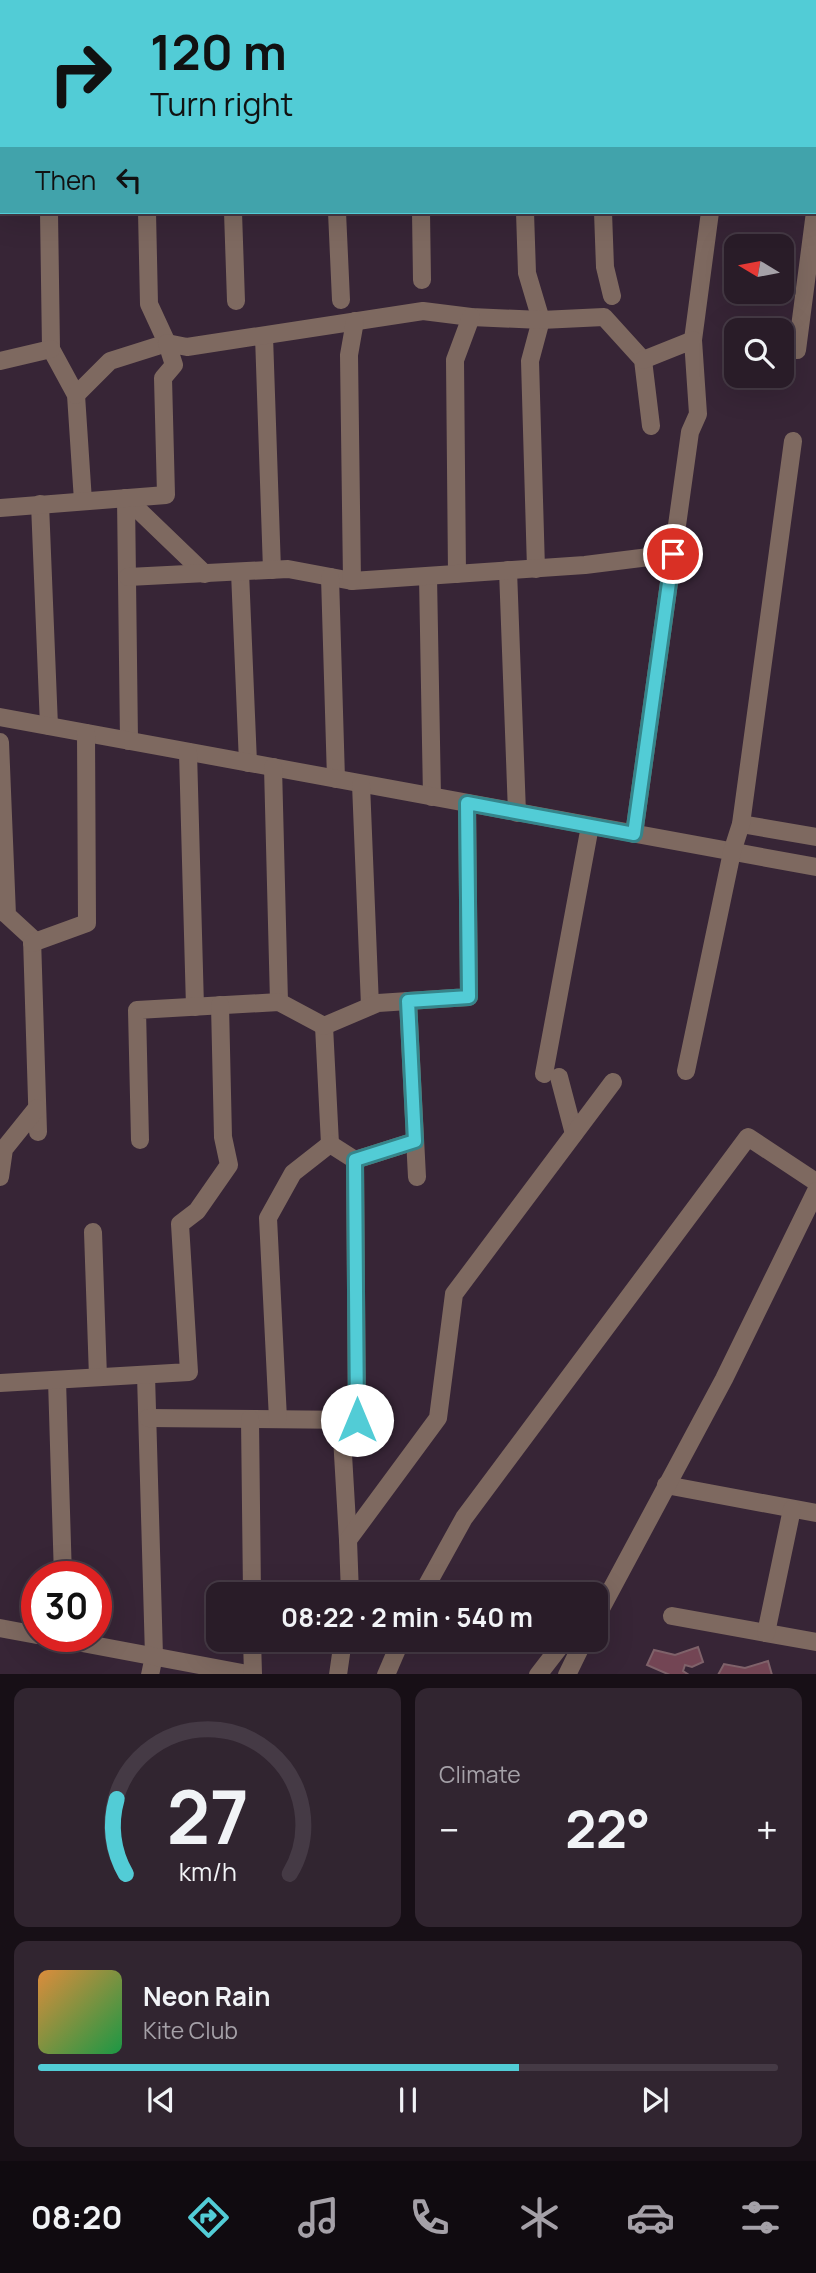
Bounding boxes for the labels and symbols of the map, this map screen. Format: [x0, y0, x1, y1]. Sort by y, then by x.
north arrow [724, 234, 794, 304]
pin [643, 524, 703, 584]
position arrow [320, 1383, 394, 1457]
speed limit sign: 30 [21, 1561, 112, 1652]

